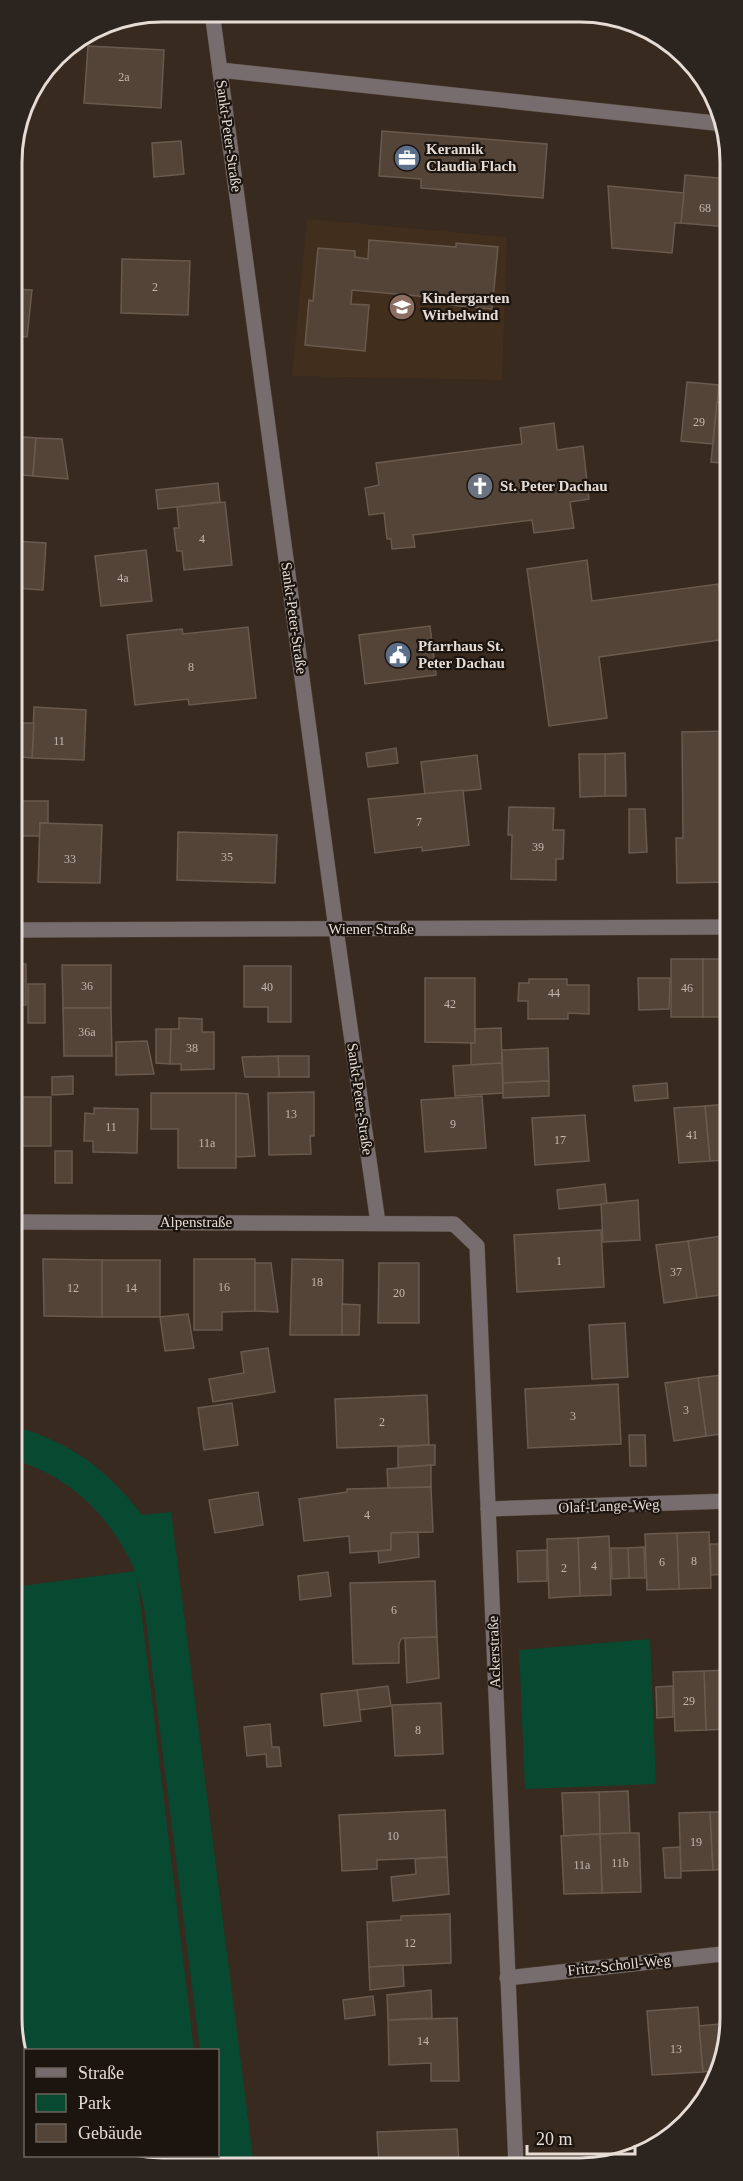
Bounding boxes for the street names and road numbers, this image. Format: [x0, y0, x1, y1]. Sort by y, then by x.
street label: Sankt-Peter-Straße [213, 79, 245, 193]
street label: Sankt-Peter-Straße [278, 561, 310, 675]
street label: Wiener Straße [328, 921, 414, 937]
street label: Sankt-Peter-Straße [344, 1042, 376, 1156]
street label: Alpenstraße [160, 1214, 233, 1230]
street label: Olaf-Lange-Weg [558, 1496, 660, 1516]
street label: Ackerstraße [485, 1615, 503, 1688]
street label: Fritz-Scholl-Weg [567, 1952, 672, 1978]

